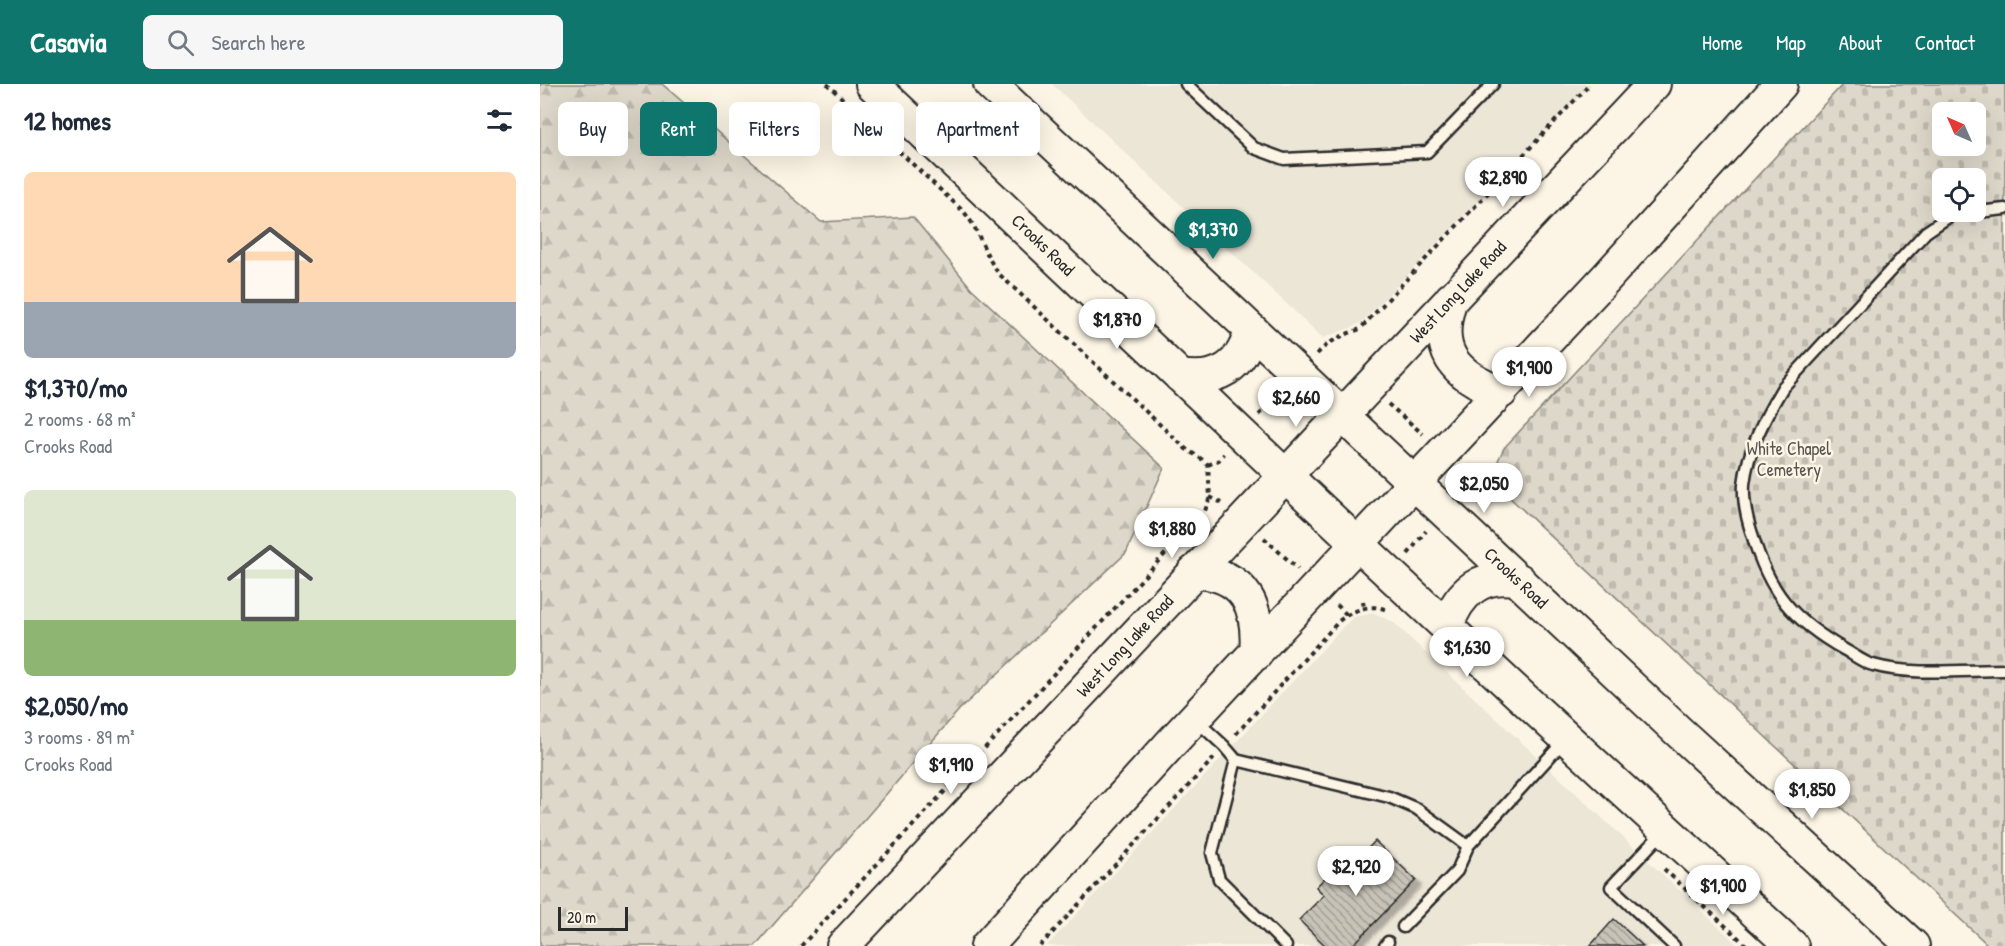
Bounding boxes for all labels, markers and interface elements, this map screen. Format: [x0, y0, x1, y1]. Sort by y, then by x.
search box [143, 15, 563, 69]
text: Casavia [30, 23, 107, 61]
icon: search [164, 26, 197, 59]
text: Search here [212, 27, 306, 57]
text: Home [1702, 28, 1743, 57]
text: Map [1776, 28, 1806, 57]
text: About [1839, 28, 1882, 57]
text: Contact [1915, 28, 1975, 57]
chip: Buy [558, 102, 628, 156]
chip: Rent [640, 102, 717, 156]
chip: Filters [729, 102, 820, 156]
chip: New [832, 102, 904, 156]
chip: Apartment [916, 102, 1040, 156]
north arrow [1932, 102, 1986, 156]
map controls [1932, 102, 1986, 222]
text: 12 homes [24, 103, 111, 138]
icon: filters [483, 104, 516, 137]
pin: $2,890 [1454, 157, 1552, 208]
text: $2,890 [1479, 163, 1527, 190]
button: locate [1932, 168, 1986, 222]
street label: Crooks Road [1006, 208, 1081, 281]
pin: $1,370 [1164, 209, 1262, 260]
icon: home [216, 211, 324, 319]
text: $1,370 [1188, 215, 1238, 242]
street label: West Long Lake Road [1404, 235, 1512, 348]
pin: $1,870 [1068, 299, 1166, 350]
text: $1,870 [1093, 305, 1141, 332]
pin: $1,900 [1480, 347, 1578, 398]
text: $1,900 [1506, 353, 1552, 380]
text: $1,370/mo [24, 370, 127, 405]
pin: $2,660 [1247, 377, 1345, 428]
text: $2,660 [1272, 383, 1320, 410]
text: 2 rooms · 68 m² [24, 405, 136, 432]
text: Crooks Road [24, 432, 112, 459]
park label: White Chapel Cemetery [1747, 436, 1831, 482]
pin: $2,050 [1435, 463, 1533, 514]
text: $2,050 [1459, 469, 1509, 496]
pin: $1,880 [1123, 508, 1221, 559]
text: $1,880 [1148, 514, 1196, 541]
icon: home [216, 529, 324, 637]
street label: Crooks Road [1479, 541, 1554, 614]
street label: West Long Lake Road [1071, 589, 1179, 702]
pin: $1,630 [1418, 627, 1516, 678]
text: $1,630 [1443, 633, 1491, 660]
text: $2,050/mo [24, 688, 128, 723]
text: 3 rooms · 89 m² [24, 723, 135, 750]
pin: $1,910 [902, 744, 1000, 795]
text: Crooks Road [24, 750, 112, 777]
text: $1,910 [929, 750, 974, 777]
pin: $1,850 [1763, 769, 1861, 820]
text: $1,850 [1788, 775, 1836, 802]
pin: $2,920 [1307, 846, 1405, 897]
text: $2,920 [1331, 852, 1381, 879]
pin: $1,900 [1674, 865, 1772, 916]
text: $1,900 [1700, 871, 1746, 898]
scale bar [558, 904, 628, 932]
text: 20 m [567, 906, 596, 928]

